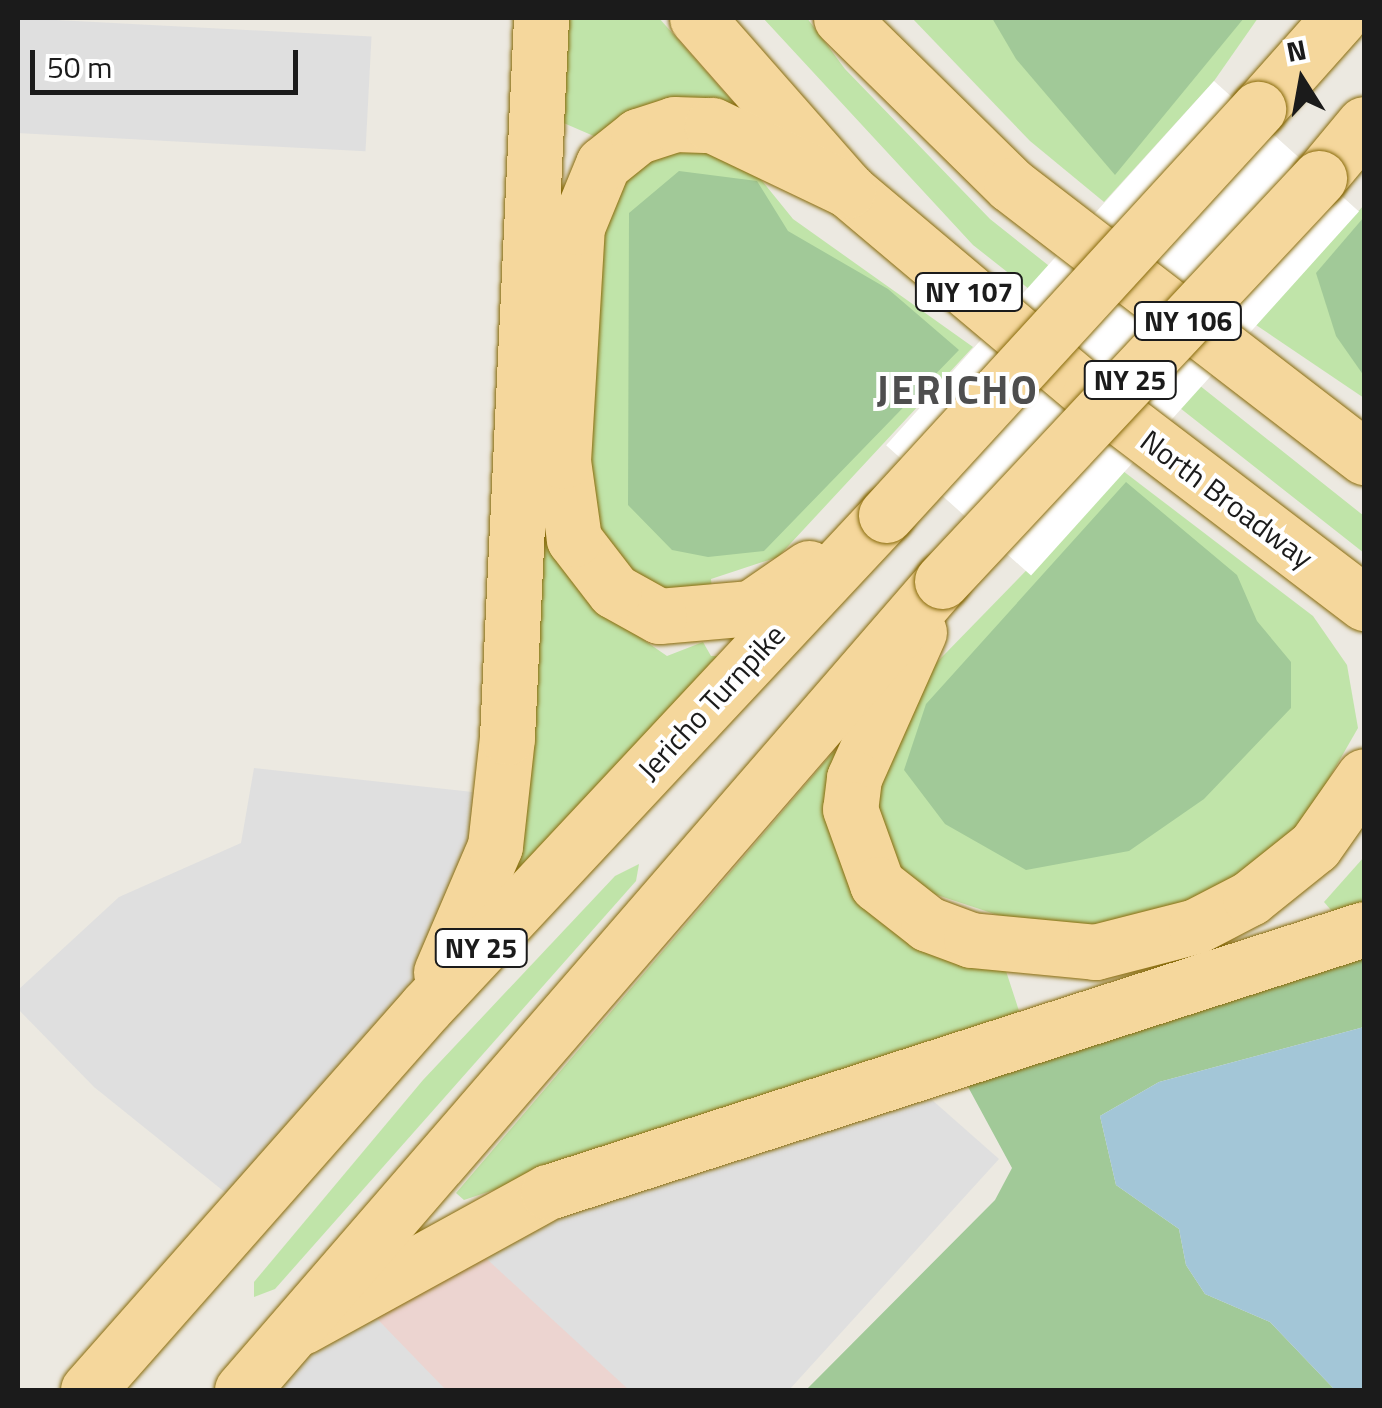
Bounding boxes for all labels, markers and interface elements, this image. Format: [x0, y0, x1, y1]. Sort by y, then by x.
text: N [1283, 27, 1310, 73]
scale bar [35, 30, 302, 92]
north arrow [1252, 30, 1352, 130]
text: 50 m [47, 44, 112, 90]
road number: NY 107 [914, 269, 1024, 315]
road number: NY 106 [1133, 298, 1243, 344]
road number: NY 25 [1082, 357, 1178, 403]
district label: JERICHO [877, 366, 1039, 414]
street label: North Broadway [1134, 422, 1320, 576]
street label: Jericho Turnpike [630, 617, 792, 787]
road number: NY 25 [434, 925, 528, 971]

